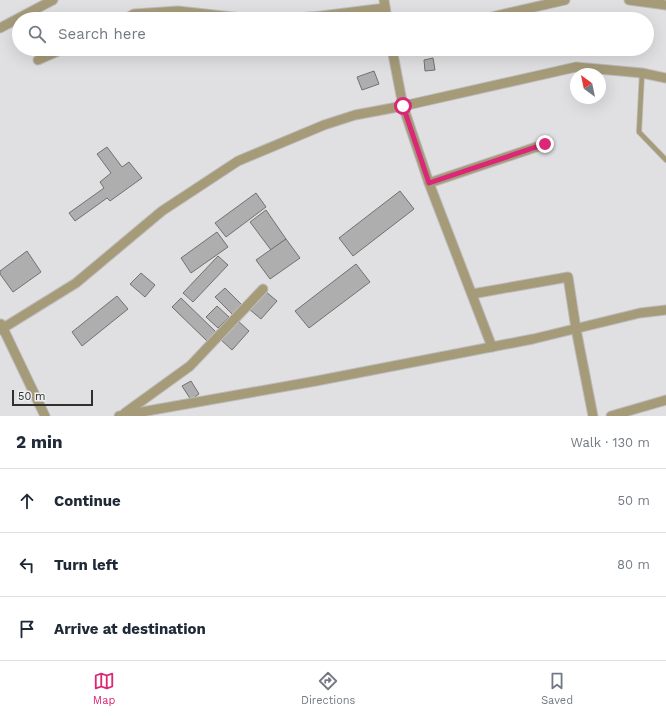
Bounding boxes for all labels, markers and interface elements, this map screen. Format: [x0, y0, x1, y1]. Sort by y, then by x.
search box [12, 12, 654, 56]
icon: search [26, 23, 48, 45]
text: Search here [58, 25, 146, 43]
north arrow [570, 68, 606, 104]
route start [394, 97, 412, 115]
route end [536, 135, 554, 153]
scale bar [12, 388, 93, 407]
text: 50 m [18, 390, 45, 403]
text: 2 min [16, 432, 62, 452]
text: Walk · 130 m [571, 435, 650, 450]
icon: ahead [16, 490, 38, 512]
text: Continue [54, 492, 121, 510]
text: 50 m [618, 493, 650, 508]
icon: left [16, 554, 38, 576]
text: Turn left [54, 556, 118, 574]
text: 80 m [617, 557, 650, 572]
icon: arrive [16, 618, 38, 640]
text: Arrive at destination [54, 620, 206, 638]
tab: Map [93, 670, 115, 707]
tab: Directions [301, 670, 355, 707]
tab: Saved [541, 670, 573, 707]

